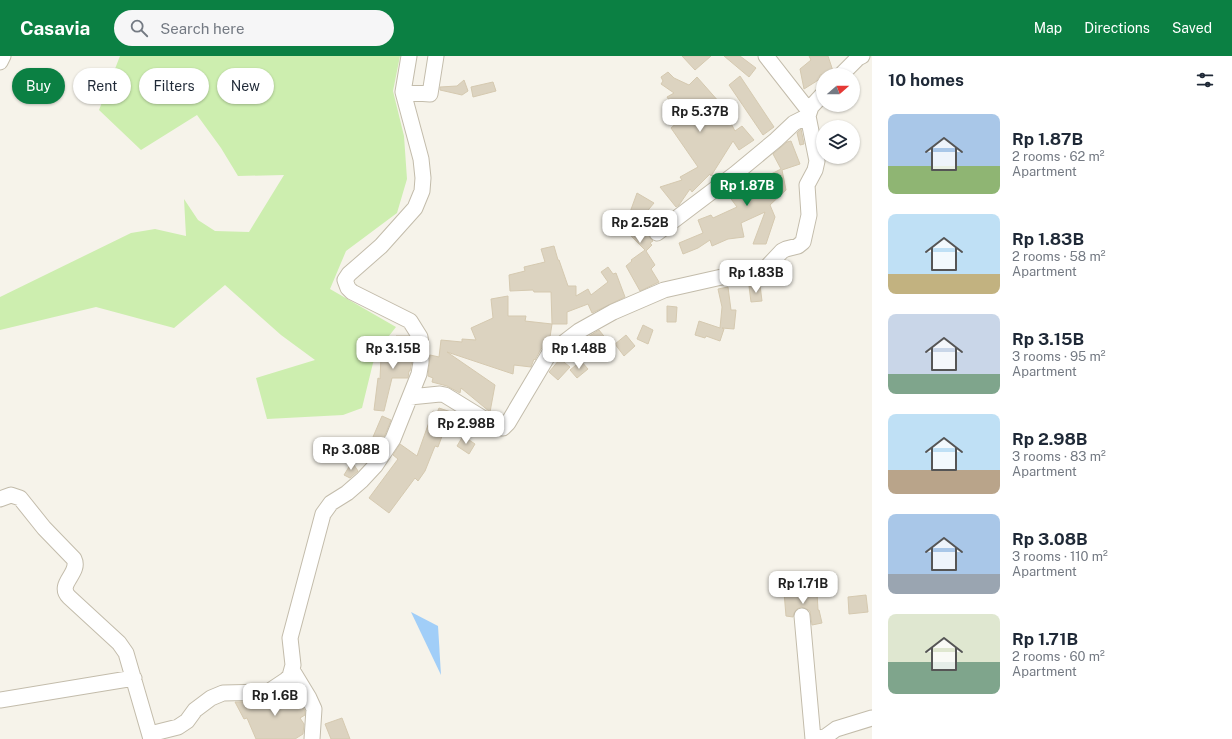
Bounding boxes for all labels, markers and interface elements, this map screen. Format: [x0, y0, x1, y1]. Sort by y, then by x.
search box [114, 10, 394, 46]
text: Casavia [20, 17, 90, 39]
icon: search [128, 17, 150, 39]
text: Search here [160, 20, 245, 37]
text: Map [1034, 20, 1062, 36]
text: Directions [1084, 20, 1150, 36]
text: Saved [1172, 20, 1212, 36]
chip: Buy [12, 68, 65, 104]
chip: Rent [73, 68, 131, 104]
chip: Filters [139, 68, 209, 104]
chip: New [217, 68, 274, 104]
north arrow [816, 68, 860, 112]
map controls [816, 68, 860, 164]
icon: filters [1194, 69, 1216, 91]
text: 10 homes [888, 70, 964, 90]
pin: Rp 5.37B [659, 99, 741, 133]
text: Rp 5.37B [671, 104, 729, 119]
button: layers [816, 120, 860, 164]
text: Rp 1.87B [1012, 129, 1083, 149]
icon: home [920, 130, 968, 178]
text: 2 rooms · 62 m² [1012, 149, 1105, 164]
text: Apartment [1012, 164, 1077, 179]
pin: Rp 1.87B [706, 173, 788, 207]
text: Rp 1.87B [720, 178, 774, 193]
pin: Rp 2.52B [599, 210, 681, 244]
text: Rp 2.52B [611, 215, 669, 230]
text: Rp 1.83B [1012, 229, 1084, 249]
icon: home [920, 230, 968, 278]
text: 2 rooms · 58 m² [1012, 249, 1105, 264]
pin: Rp 1.83B [715, 260, 797, 294]
text: Apartment [1012, 264, 1077, 279]
text: Rp 1.83B [728, 265, 784, 280]
text: Rp 3.15B [1012, 329, 1084, 349]
icon: home [920, 330, 968, 378]
pin: Rp 3.15B [352, 336, 434, 370]
pin: Rp 1.48B [538, 336, 620, 370]
text: Rp 3.15B [365, 341, 421, 356]
text: Rp 1.48B [552, 341, 606, 356]
text: 3 rooms · 95 m² [1012, 349, 1106, 364]
text: Apartment [1012, 364, 1077, 379]
pin: Rp 2.98B [425, 411, 507, 445]
text: Rp 2.98B [437, 416, 495, 431]
text: Rp 2.98B [1012, 429, 1087, 449]
icon: home [920, 430, 968, 478]
pin: Rp 3.08B [310, 437, 392, 471]
text: Rp 3.08B [322, 442, 380, 457]
text: 3 rooms · 83 m² [1012, 449, 1106, 464]
text: Apartment [1012, 464, 1077, 479]
text: Rp 3.08B [1012, 529, 1088, 549]
icon: home [920, 530, 968, 578]
text: 3 rooms · 110 m² [1012, 549, 1108, 564]
text: Apartment [1012, 564, 1077, 579]
pin: Rp 1.71B [762, 571, 844, 605]
text: Rp 1.71B [778, 576, 828, 591]
text: Rp 1.71B [1012, 629, 1078, 649]
icon: home [920, 630, 968, 678]
text: 2 rooms · 60 m² [1012, 649, 1105, 664]
text: Apartment [1012, 664, 1077, 679]
pin: Rp 1.6B [238, 683, 312, 717]
text: Rp 1.6B [252, 688, 298, 703]

